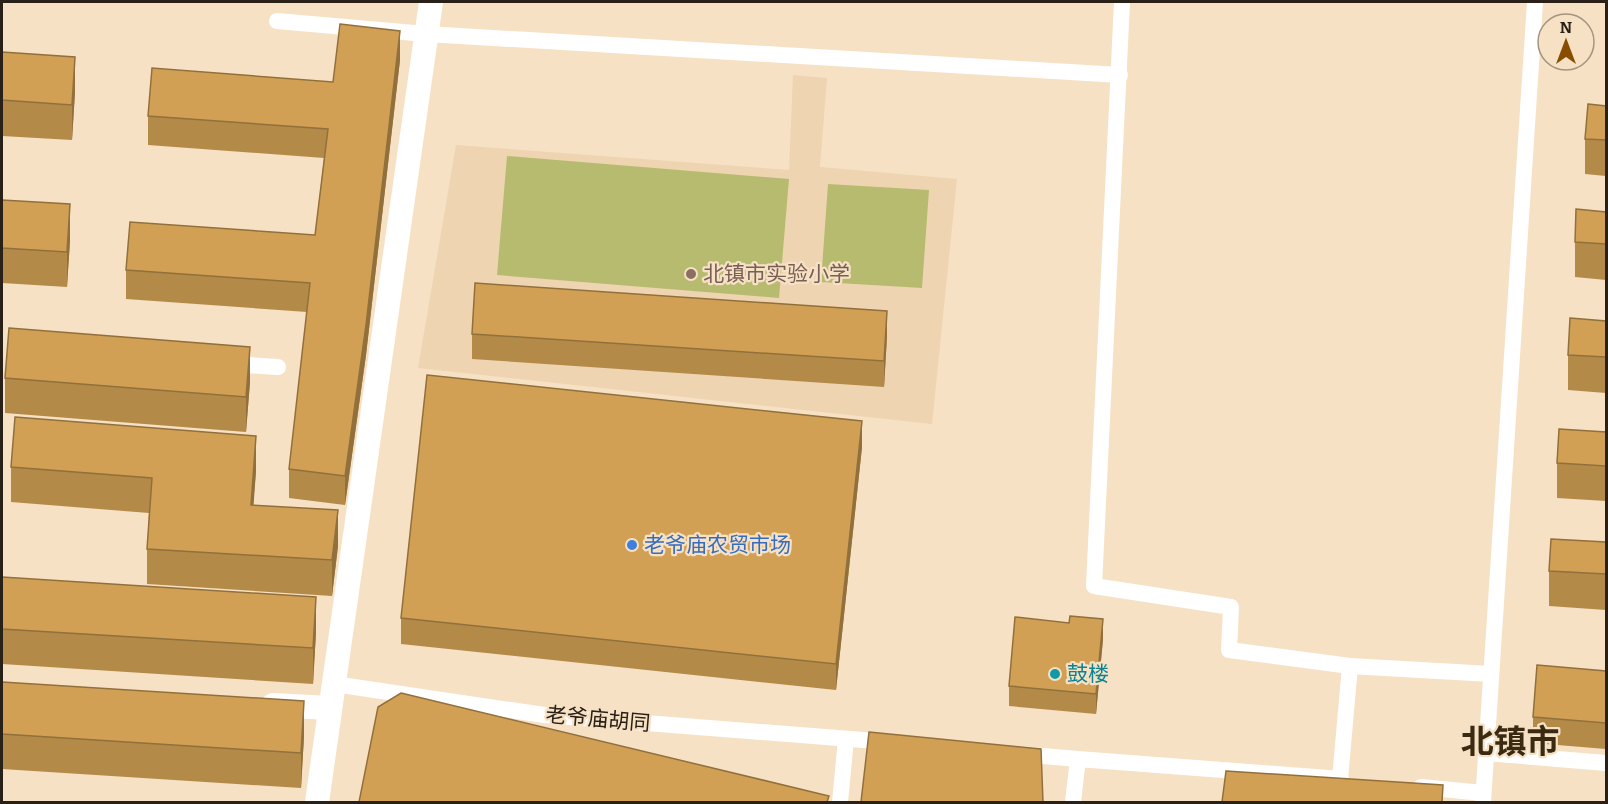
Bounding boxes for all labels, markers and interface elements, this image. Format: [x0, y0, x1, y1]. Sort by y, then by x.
north arrow [1536, 12, 1596, 72]
text: N [1560, 18, 1572, 37]
place label: 北镇市实验小学 [703, 261, 850, 287]
marker: 北镇市实验小学 [684, 267, 698, 281]
place label: 老爷庙农贸市场 [644, 532, 791, 558]
marker: 老爷庙农贸市场 [625, 538, 639, 552]
place label: 鼓楼 [1067, 661, 1109, 687]
marker: 鼓楼 [1048, 667, 1062, 681]
street label: 老爷庙胡同 [545, 701, 651, 737]
district label: 北镇市 [1461, 722, 1560, 762]

